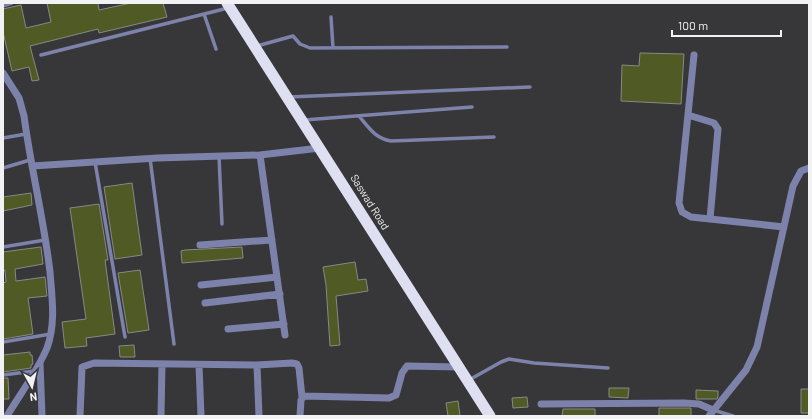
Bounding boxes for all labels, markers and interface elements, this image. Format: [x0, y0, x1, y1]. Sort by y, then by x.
scale bar [672, 12, 781, 38]
text: 100 m [678, 18, 708, 32]
street label: Saswad Road [348, 172, 393, 232]
north arrow [12, 367, 52, 407]
text: N [29, 390, 38, 404]

